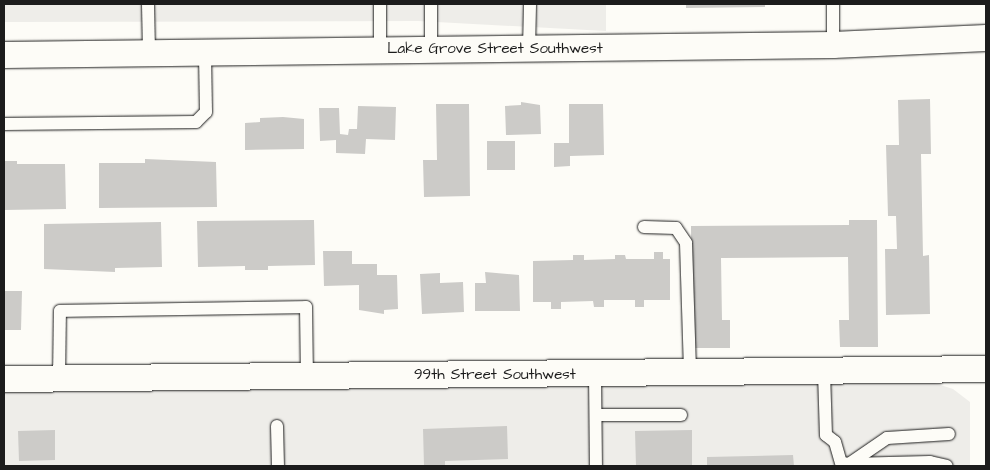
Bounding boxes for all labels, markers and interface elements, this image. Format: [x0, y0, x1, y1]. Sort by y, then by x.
street label: Lake Grove Street Southwest [387, 40, 603, 58]
street label: 99th Street Southwest [414, 366, 576, 384]

